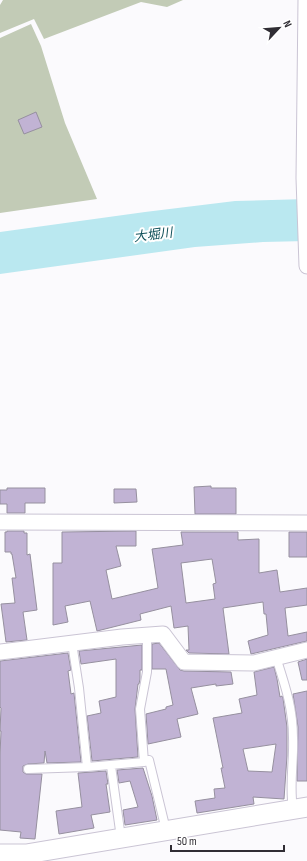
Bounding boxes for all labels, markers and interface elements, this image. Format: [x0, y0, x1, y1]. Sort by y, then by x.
north arrow [259, 8, 299, 48]
text: N [280, 18, 295, 29]
water label: 大堀川 [133, 224, 175, 245]
scale bar [171, 827, 284, 853]
text: 50 m [177, 834, 197, 849]

